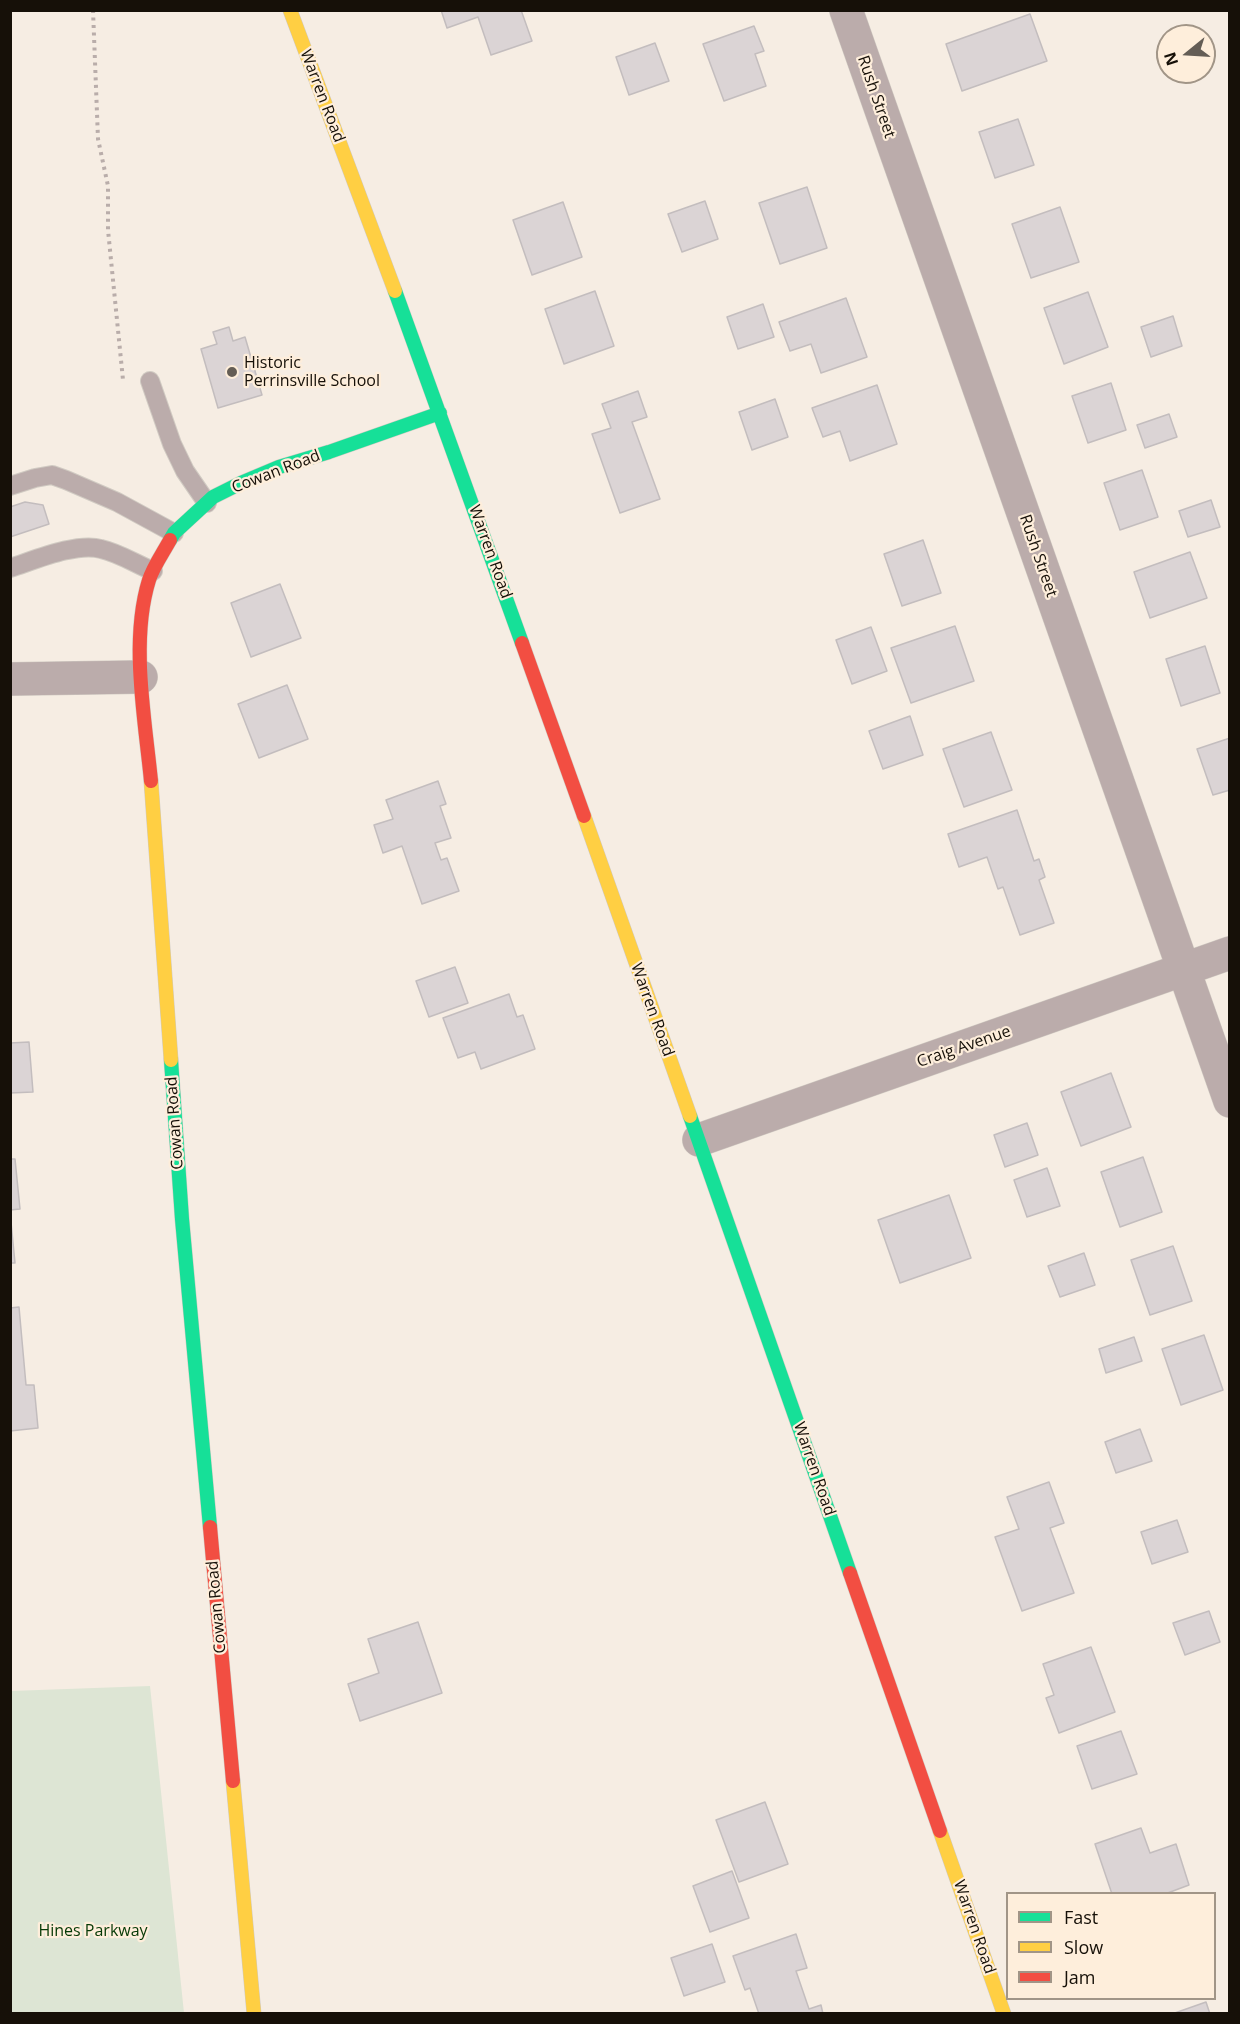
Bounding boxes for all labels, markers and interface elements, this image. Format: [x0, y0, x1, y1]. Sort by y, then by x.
north arrow [1156, 24, 1216, 84]
street label: Warren Road [295, 47, 349, 145]
text: N [1158, 49, 1183, 69]
street label: Rush Street [853, 53, 899, 141]
place label: Historic Perrinsville School [244, 353, 380, 391]
marker: Historic Perrinsville School [225, 365, 239, 379]
street label: Cowan Road [229, 446, 323, 498]
street label: Warren Road [464, 503, 516, 601]
street label: Rush Street [1015, 512, 1061, 600]
street label: Warren Road [626, 961, 678, 1059]
street label: Craig Avenue [914, 1022, 1014, 1072]
street label: Cowan Road [162, 1076, 188, 1170]
street label: Warren Road [789, 1420, 839, 1518]
street label: Cowan Road [203, 1560, 231, 1654]
street label: Warren Road [949, 1878, 999, 1976]
legend [1006, 1892, 1216, 2000]
text: Fast [1064, 1905, 1098, 1929]
park label: Hines Parkway [38, 1921, 148, 1941]
text: Slow [1064, 1935, 1103, 1959]
text: Jam [1064, 1965, 1096, 1989]

